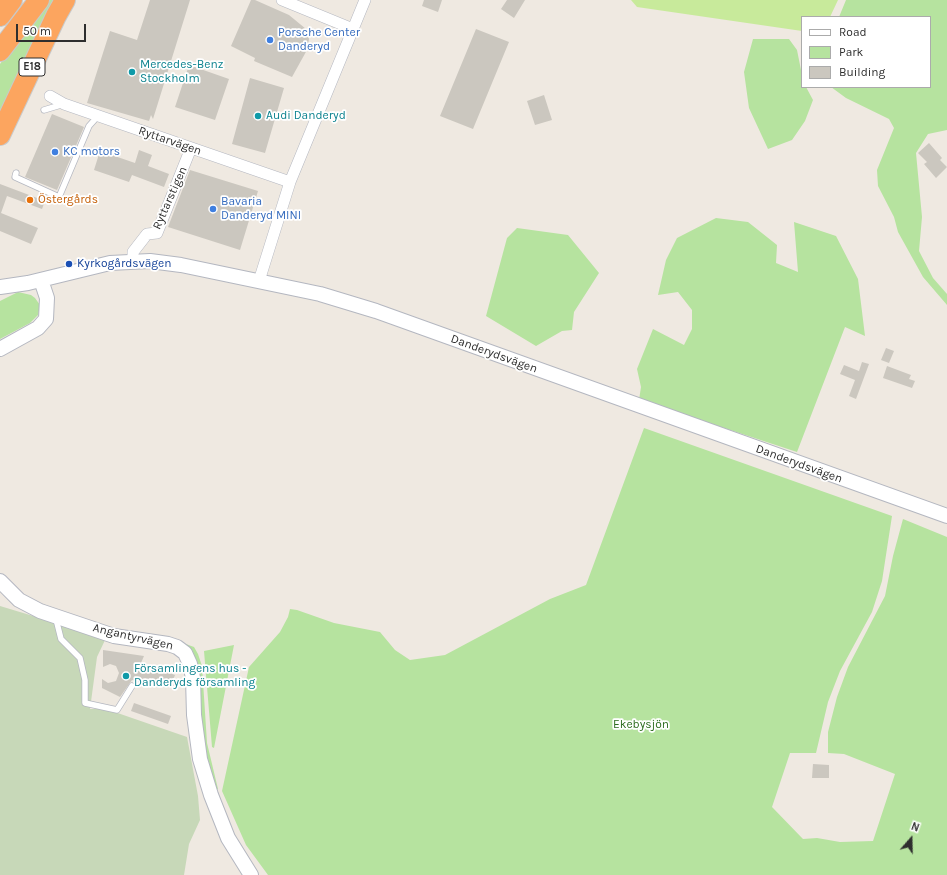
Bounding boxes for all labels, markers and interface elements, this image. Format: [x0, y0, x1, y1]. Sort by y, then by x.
scale bar [18, 16, 88, 42]
legend [801, 16, 931, 88]
text: 50 m [23, 24, 51, 38]
text: Road [839, 25, 867, 39]
place label: Porsche Center Danderyd [278, 26, 360, 54]
marker: Porsche Center Danderyd [265, 35, 275, 45]
text: Park [839, 45, 863, 59]
road number: E18 [19, 58, 45, 76]
place label: Mercedes-Benz Stockholm [140, 58, 223, 86]
text: Building [839, 65, 885, 79]
marker: Mercedes-Benz Stockholm [127, 67, 137, 77]
place label: Audi Danderyd [266, 109, 346, 123]
marker: Audi Danderyd [253, 111, 263, 121]
street label: Ryttarvägen [137, 123, 203, 159]
place label: KC motors [63, 145, 120, 159]
marker: KC motors [50, 147, 60, 157]
street label: Ryttarstigen [150, 164, 190, 232]
place label: Östergårds [38, 193, 98, 207]
marker: Östergårds [25, 195, 35, 205]
place label: Bavaria Danderyd MINI [221, 195, 301, 223]
marker: Bavaria Danderyd MINI [208, 204, 218, 214]
place label: Kyrkogårdsvägen [77, 257, 171, 271]
marker: Kyrkogårdsvägen [64, 259, 74, 269]
street label: Danderydsvägen [449, 332, 539, 376]
street label: Danderydsvägen [754, 442, 844, 486]
street label: Angantyrvägen [91, 621, 175, 653]
place label: Församlingens hus - Danderyds församling [134, 662, 255, 690]
marker: Församlingens hus - Danderyds församling [121, 671, 131, 681]
park label: Ekebysjön [613, 718, 669, 732]
north arrow [891, 819, 931, 859]
text: N [909, 820, 921, 835]

